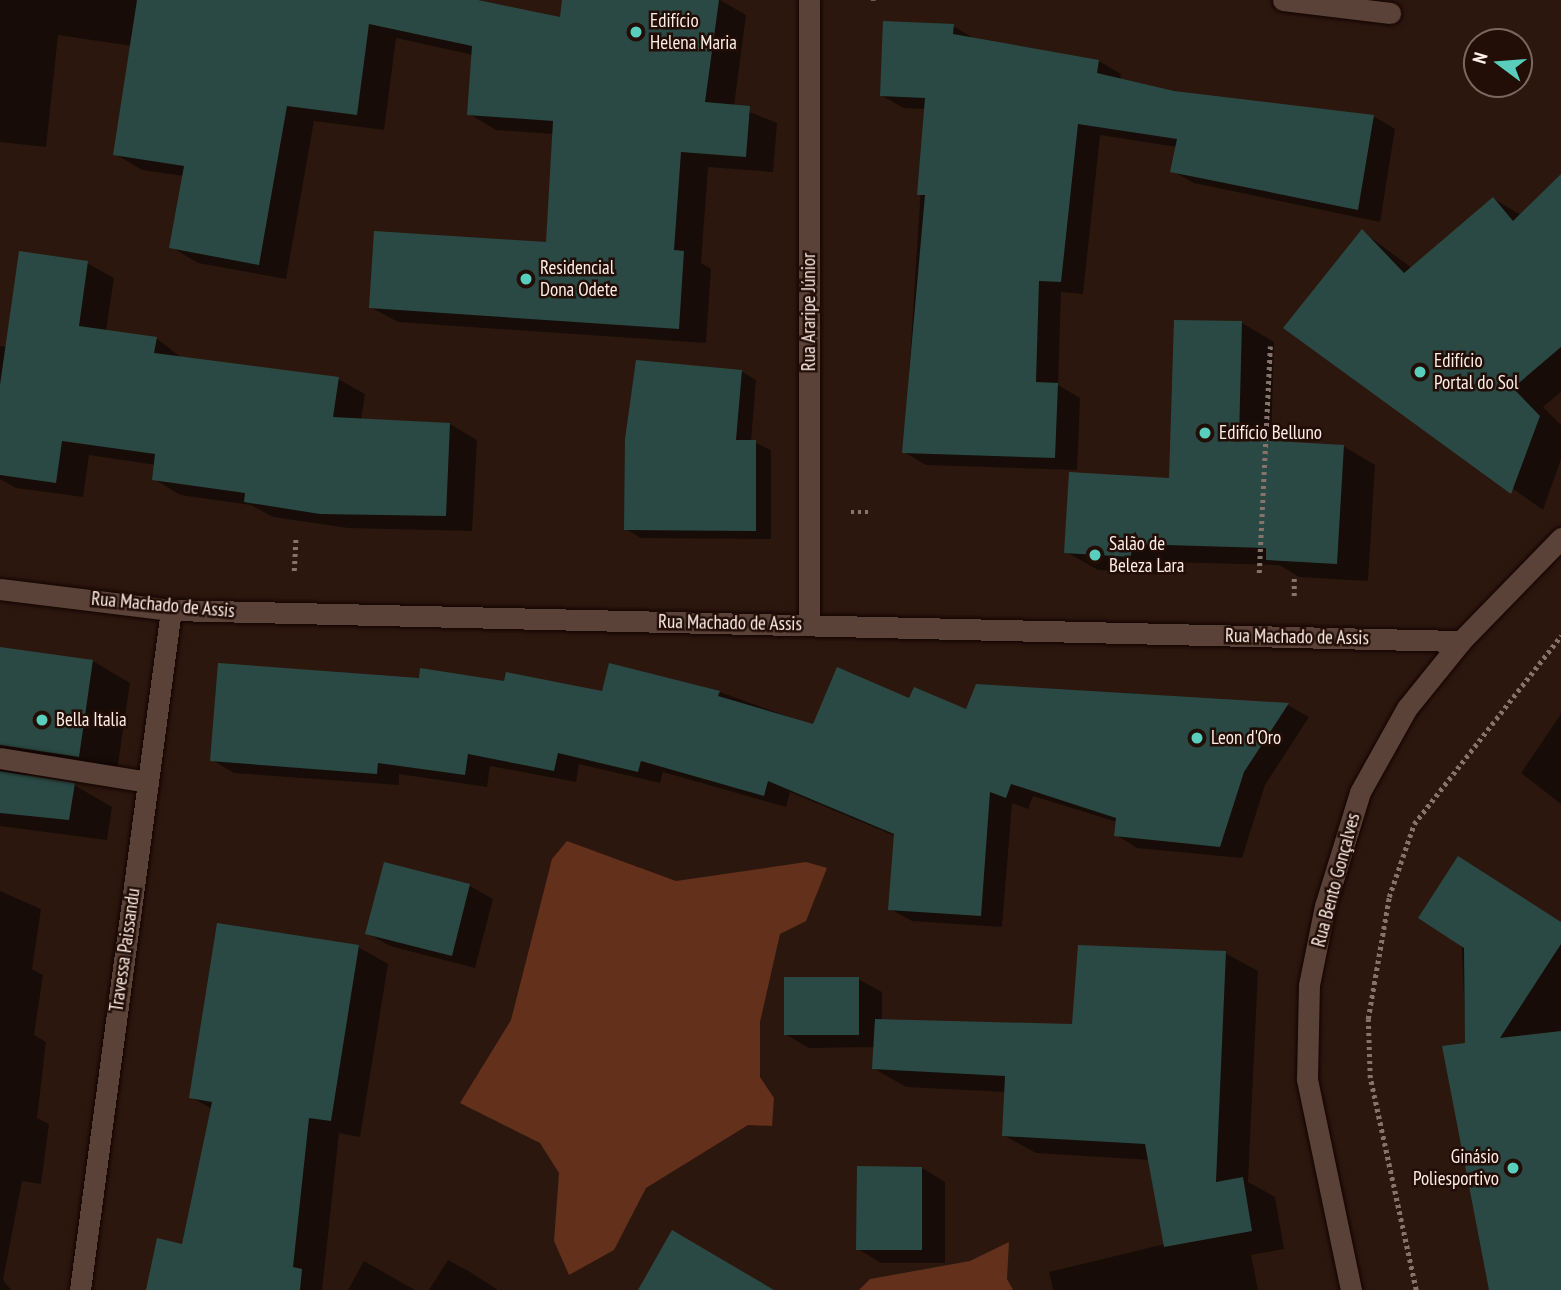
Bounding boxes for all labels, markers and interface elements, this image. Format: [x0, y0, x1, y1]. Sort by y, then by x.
place label: Edifício Helena Maria [650, 10, 737, 54]
marker: Edifício Helena Maria [628, 24, 644, 40]
north arrow [1463, 28, 1533, 98]
text: N [1467, 50, 1493, 66]
street label: Rua Araripe Júnior [798, 253, 820, 371]
place label: Residencial Dona Odete [540, 257, 618, 301]
marker: Residencial Dona Odete [518, 271, 534, 287]
place label: Edifício Portal do Sol [1434, 350, 1518, 394]
marker: Edifício Portal do Sol [1412, 364, 1428, 380]
place label: Edifício Belluno [1219, 422, 1322, 444]
marker: Edifício Belluno [1197, 425, 1213, 441]
place label: Salão de Beleza Lara [1109, 533, 1184, 577]
marker: Salão de Beleza Lara [1087, 547, 1103, 563]
street label: Rua Machado de Assis [90, 587, 236, 623]
street label: Rua Machado de Assis [658, 610, 802, 636]
street label: Rua Machado de Assis [1225, 624, 1369, 650]
place label: Bella Italia [56, 709, 127, 731]
marker: Bella Italia [34, 712, 50, 728]
place label: Leon d'Oro [1211, 727, 1281, 749]
marker: Leon d'Oro [1189, 730, 1205, 746]
street label: Rua Bento Gonçalves [1307, 811, 1365, 949]
street label: Travessa Paissandu [105, 887, 145, 1013]
place label: Ginásio Poliesportivo [1413, 1146, 1499, 1190]
marker: Ginásio Poliesportivo [1505, 1160, 1521, 1176]

